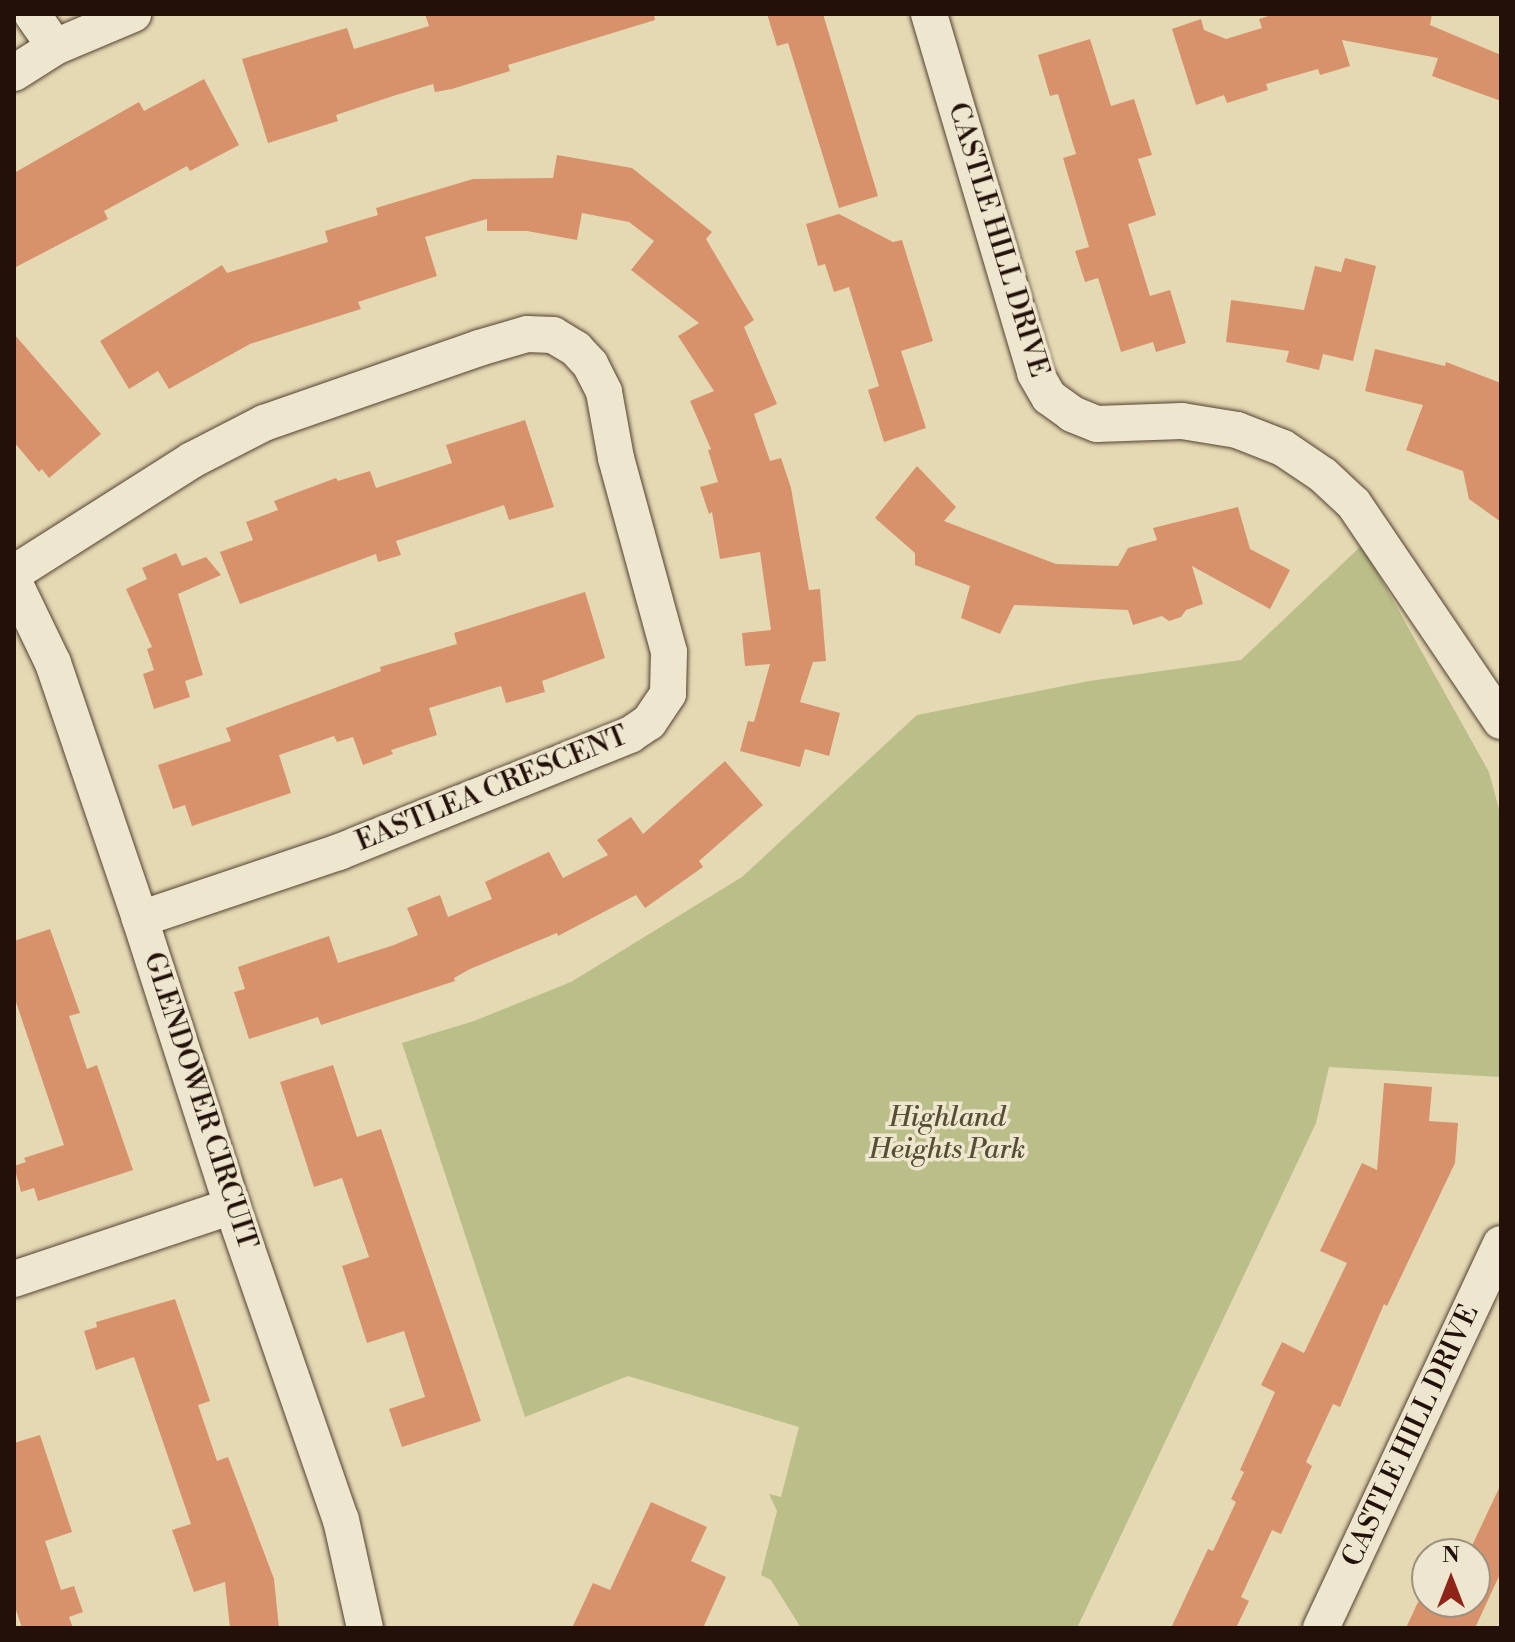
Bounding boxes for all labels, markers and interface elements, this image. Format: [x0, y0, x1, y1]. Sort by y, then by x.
street label: CASTLE HILL DRIVE [940, 99, 1056, 381]
street label: EASTLEA CRESCENT [351, 719, 633, 859]
street label: GLENDOWER CIRCUIT [136, 948, 264, 1254]
park label: Highland Heights Park [869, 1101, 1025, 1167]
street label: CASTLE HILL DRIVE [1335, 1300, 1487, 1572]
north arrow [1411, 1538, 1491, 1618]
text: N [1442, 1542, 1460, 1569]

